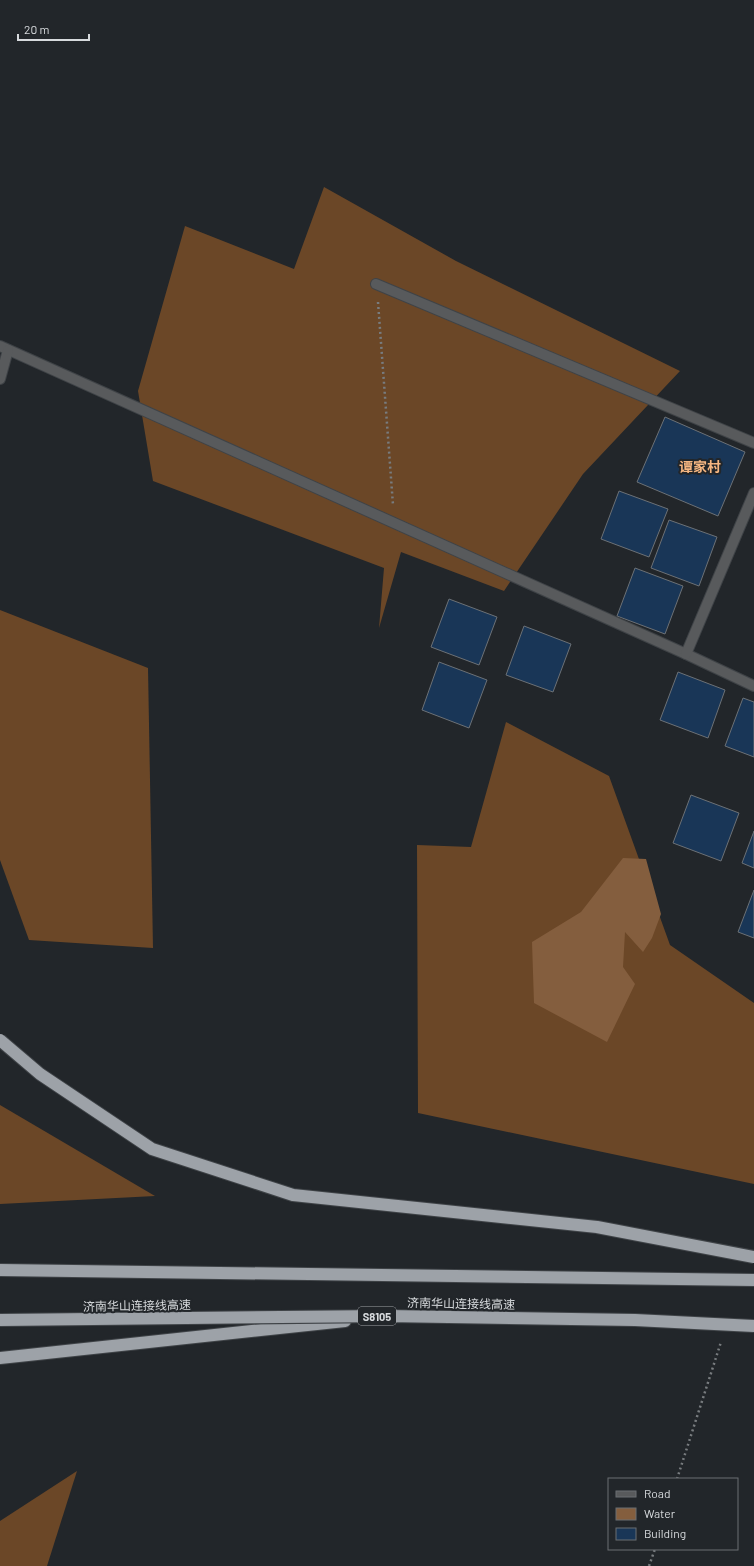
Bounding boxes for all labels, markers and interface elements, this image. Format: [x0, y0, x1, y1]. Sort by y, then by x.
scale bar [18, 16, 89, 42]
text: 20 m [24, 22, 50, 36]
district label: 谭家村 [679, 458, 721, 475]
street label: 济南华山连接线高速 [407, 1295, 515, 1311]
street label: 济南华山连接线高速 [83, 1297, 191, 1313]
road number: S8105 [358, 1307, 396, 1325]
legend [608, 1478, 738, 1550]
text: Road [644, 1486, 671, 1500]
text: Water [644, 1506, 676, 1520]
text: Building [644, 1526, 686, 1540]

